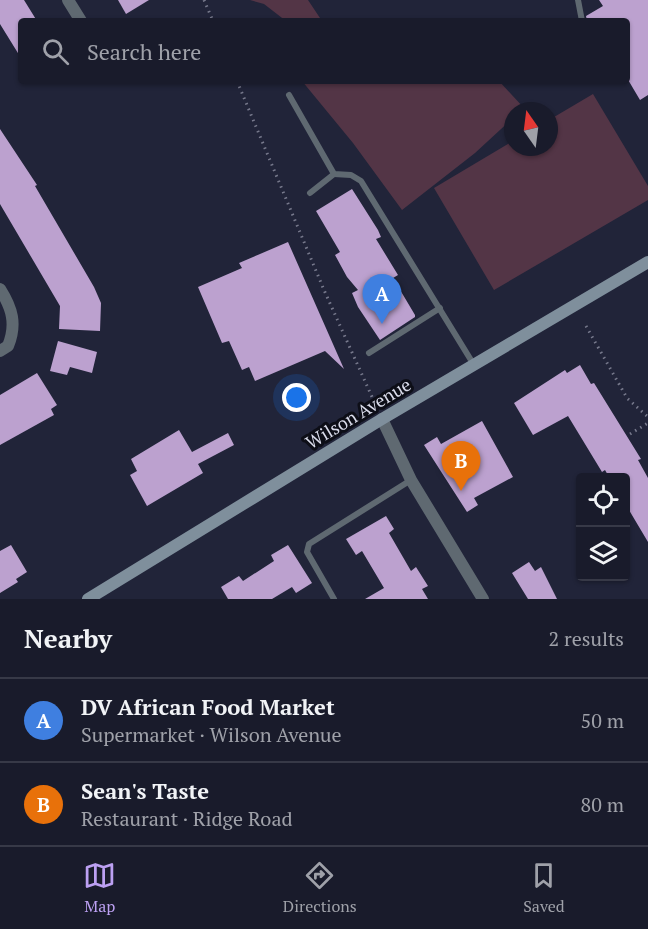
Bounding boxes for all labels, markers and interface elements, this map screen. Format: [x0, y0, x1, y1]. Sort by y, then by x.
search box [18, 18, 630, 84]
icon: search [39, 35, 72, 68]
text: Search here [87, 37, 201, 66]
north arrow [504, 102, 558, 156]
pin: A [362, 274, 401, 324]
street label: Wilson Avenue [301, 372, 415, 454]
your location [282, 383, 311, 412]
pin: B [442, 442, 480, 491]
map controls [576, 473, 630, 581]
button: locate [576, 473, 630, 527]
button: layers [576, 527, 630, 581]
text: Nearby [24, 621, 112, 655]
text: 2 results [549, 625, 624, 652]
text: DV African Food Market [81, 692, 335, 721]
text: A [36, 707, 51, 734]
text: 50 m [581, 707, 624, 734]
text: Supermarket · Wilson Avenue [81, 721, 342, 748]
text: Sean's Taste [81, 776, 209, 805]
text: B [37, 791, 50, 818]
text: 80 m [581, 791, 624, 818]
text: Restaurant · Ridge Road [81, 805, 293, 832]
tab: Map [83, 859, 116, 917]
tab: Directions [283, 859, 357, 917]
tab: Saved [523, 859, 565, 917]

